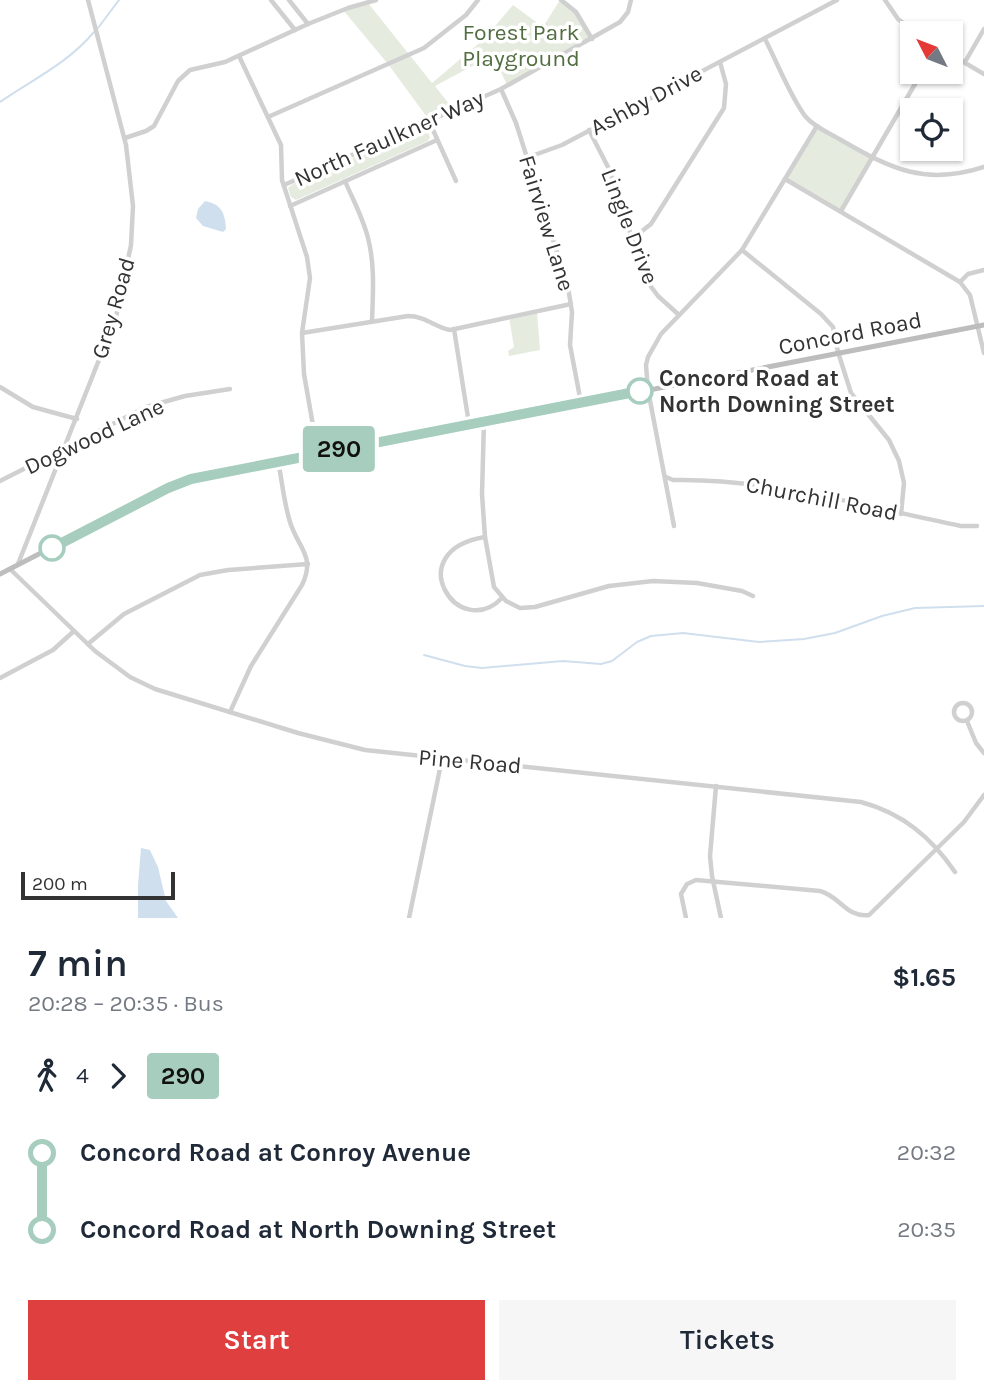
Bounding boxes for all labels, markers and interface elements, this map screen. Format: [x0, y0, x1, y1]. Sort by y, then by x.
park label: Forest Park Playground [462, 19, 580, 72]
north arrow [900, 21, 962, 84]
map controls [900, 21, 963, 161]
street label: Ashby Drive [586, 60, 707, 141]
street label: North Faulkner Way [290, 84, 488, 192]
button: locate [900, 98, 963, 161]
street label: Fairview Lane [513, 152, 580, 294]
street label: Lingle Drive [595, 164, 664, 288]
street label: Grey Road [86, 254, 141, 362]
street label: Concord Road [776, 306, 924, 361]
place label: Concord Road at North Downing Street [659, 365, 895, 418]
marker: Concord Road at North Downing Street [627, 378, 653, 404]
street label: Dogwood Lane [20, 392, 168, 481]
line badge: 290 [299, 426, 379, 472]
text: 290 [317, 435, 361, 463]
street label: Churchill Road [744, 471, 900, 526]
unlabelled marker [39, 535, 65, 561]
street label: Pine Road [417, 744, 523, 779]
scale bar [21, 869, 175, 901]
text: 200 m [32, 873, 88, 895]
text: 7 min [28, 941, 128, 986]
text: $1.65 [892, 962, 956, 993]
text: 20:28 – 20:35 · Bus [28, 990, 224, 1017]
icon: walk [28, 1057, 66, 1095]
icon: forward [99, 1057, 137, 1095]
text: 4 [76, 1062, 89, 1089]
text: 290 [161, 1062, 205, 1090]
text: Concord Road at Conroy Avenue [80, 1137, 471, 1168]
text: 20:32 [897, 1139, 956, 1166]
text: Concord Road at North Downing Street [80, 1214, 556, 1245]
text: 20:35 [897, 1216, 956, 1243]
button: Start [28, 1300, 485, 1380]
button: Tickets [499, 1300, 956, 1380]

